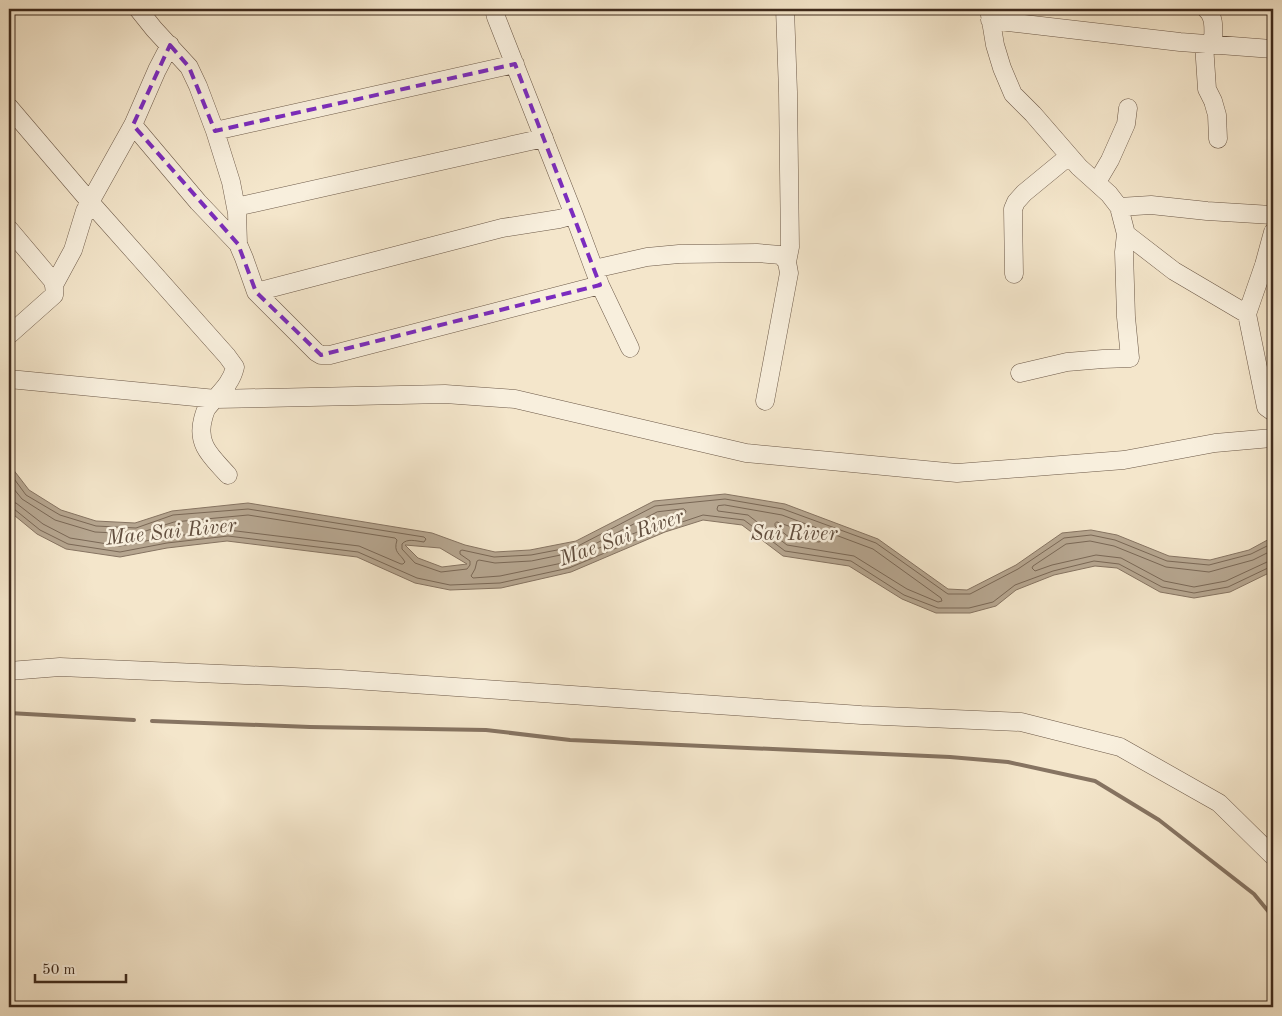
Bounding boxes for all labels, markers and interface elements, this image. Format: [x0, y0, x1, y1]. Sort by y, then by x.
water label: Mae Sai River [555, 506, 688, 571]
water label: Mae Sai River [104, 515, 239, 550]
water label: Sai River [751, 524, 838, 545]
scale bar [35, 951, 126, 983]
text: 50 m [42, 963, 76, 978]

